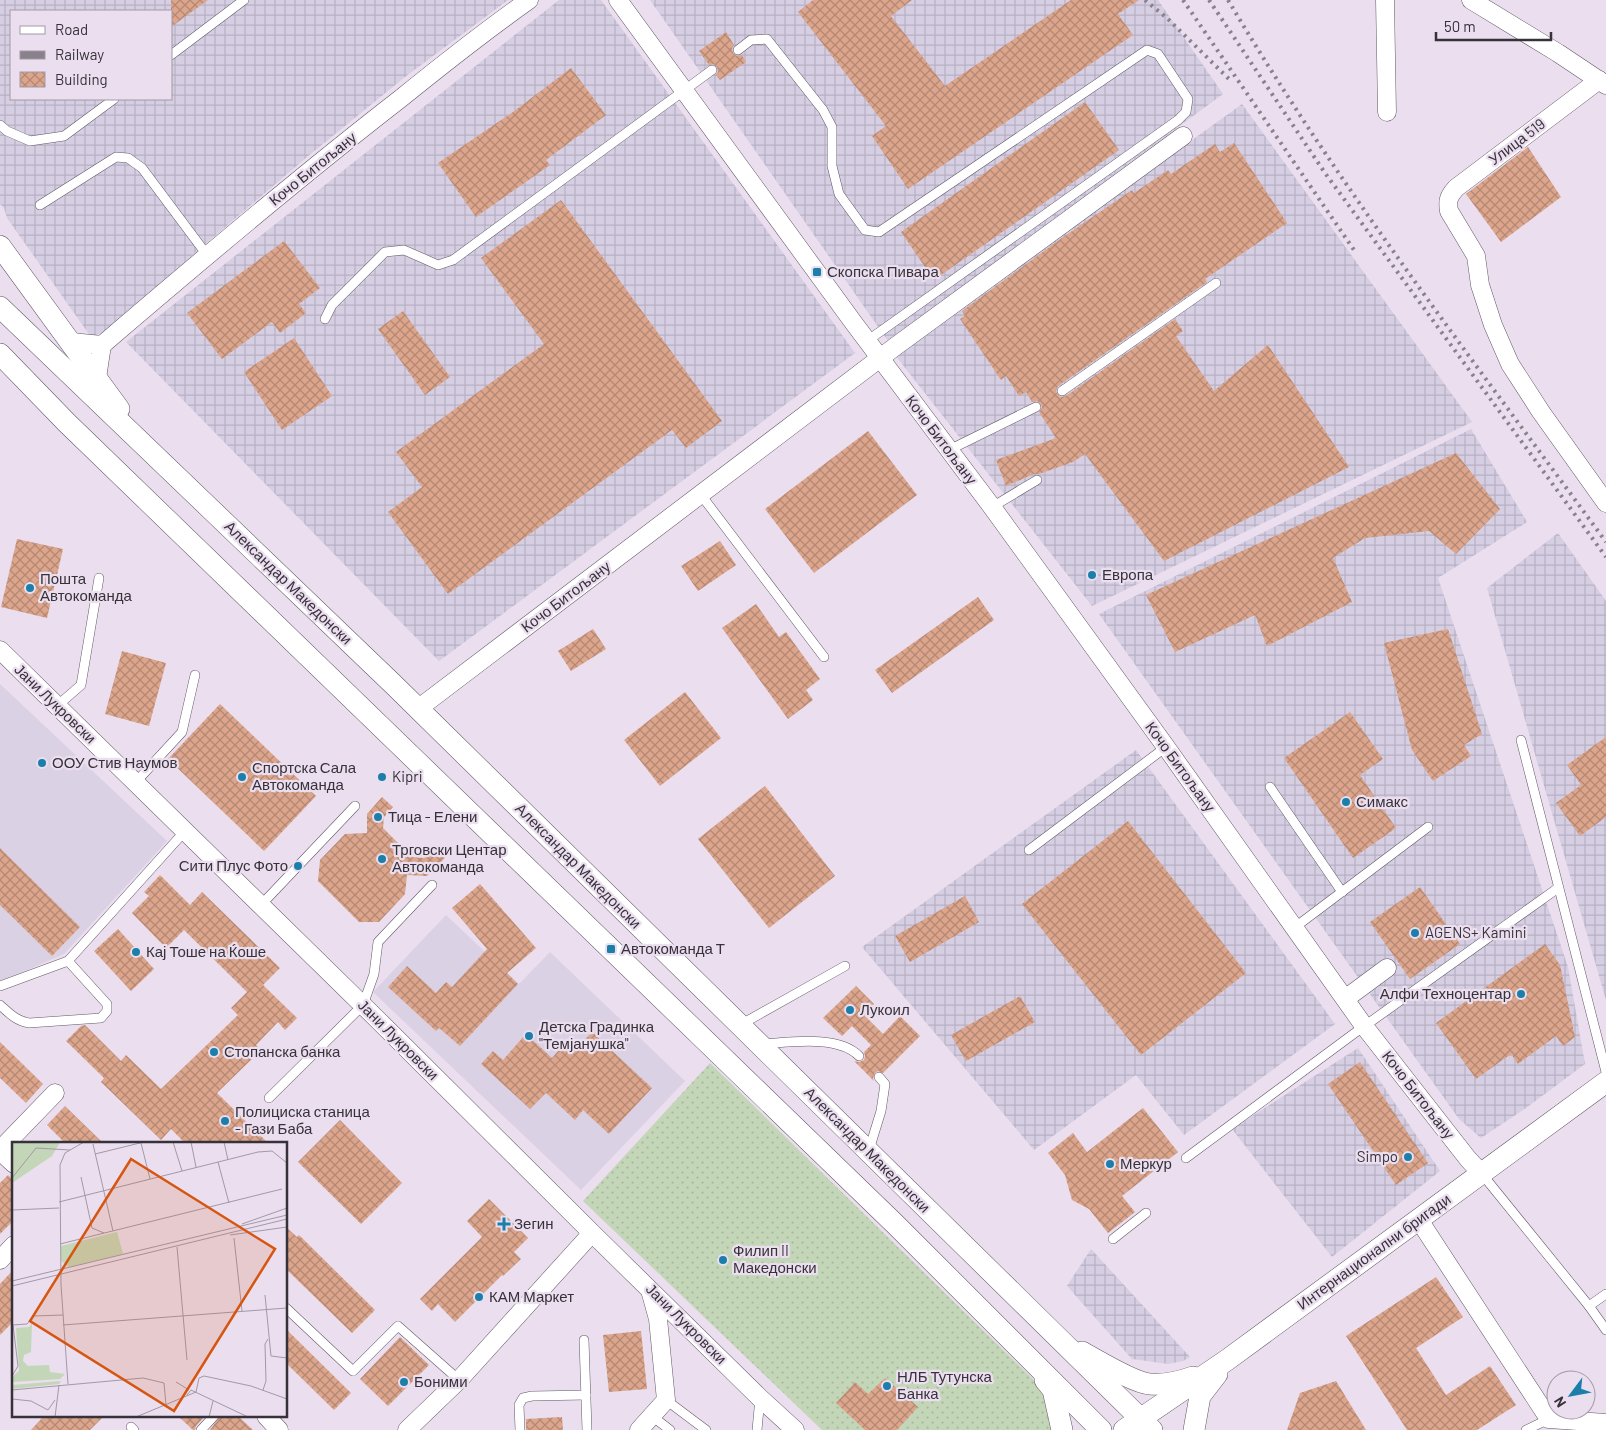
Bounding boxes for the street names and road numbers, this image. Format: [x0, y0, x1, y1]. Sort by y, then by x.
street label: Улица 519 [1485, 114, 1548, 168]
street label: Кочо Битољану [265, 127, 360, 209]
street label: Кочо Битољану [902, 391, 981, 488]
street label: Александар Македонски [221, 517, 356, 648]
street label: Кочо Битољану [517, 557, 614, 636]
street label: Јани Лукровски [11, 660, 100, 747]
street label: Кочо Битољану [1142, 718, 1220, 815]
street label: Александар Македонски [512, 799, 645, 932]
street label: Јани Лукровски [355, 995, 443, 1083]
street label: Кочо Битољану [1379, 1047, 1459, 1142]
street label: Александар Македонски [801, 1083, 934, 1216]
street label: Интернационални бригади [1293, 1189, 1454, 1313]
street label: Јани Лукровски [643, 1279, 731, 1367]

